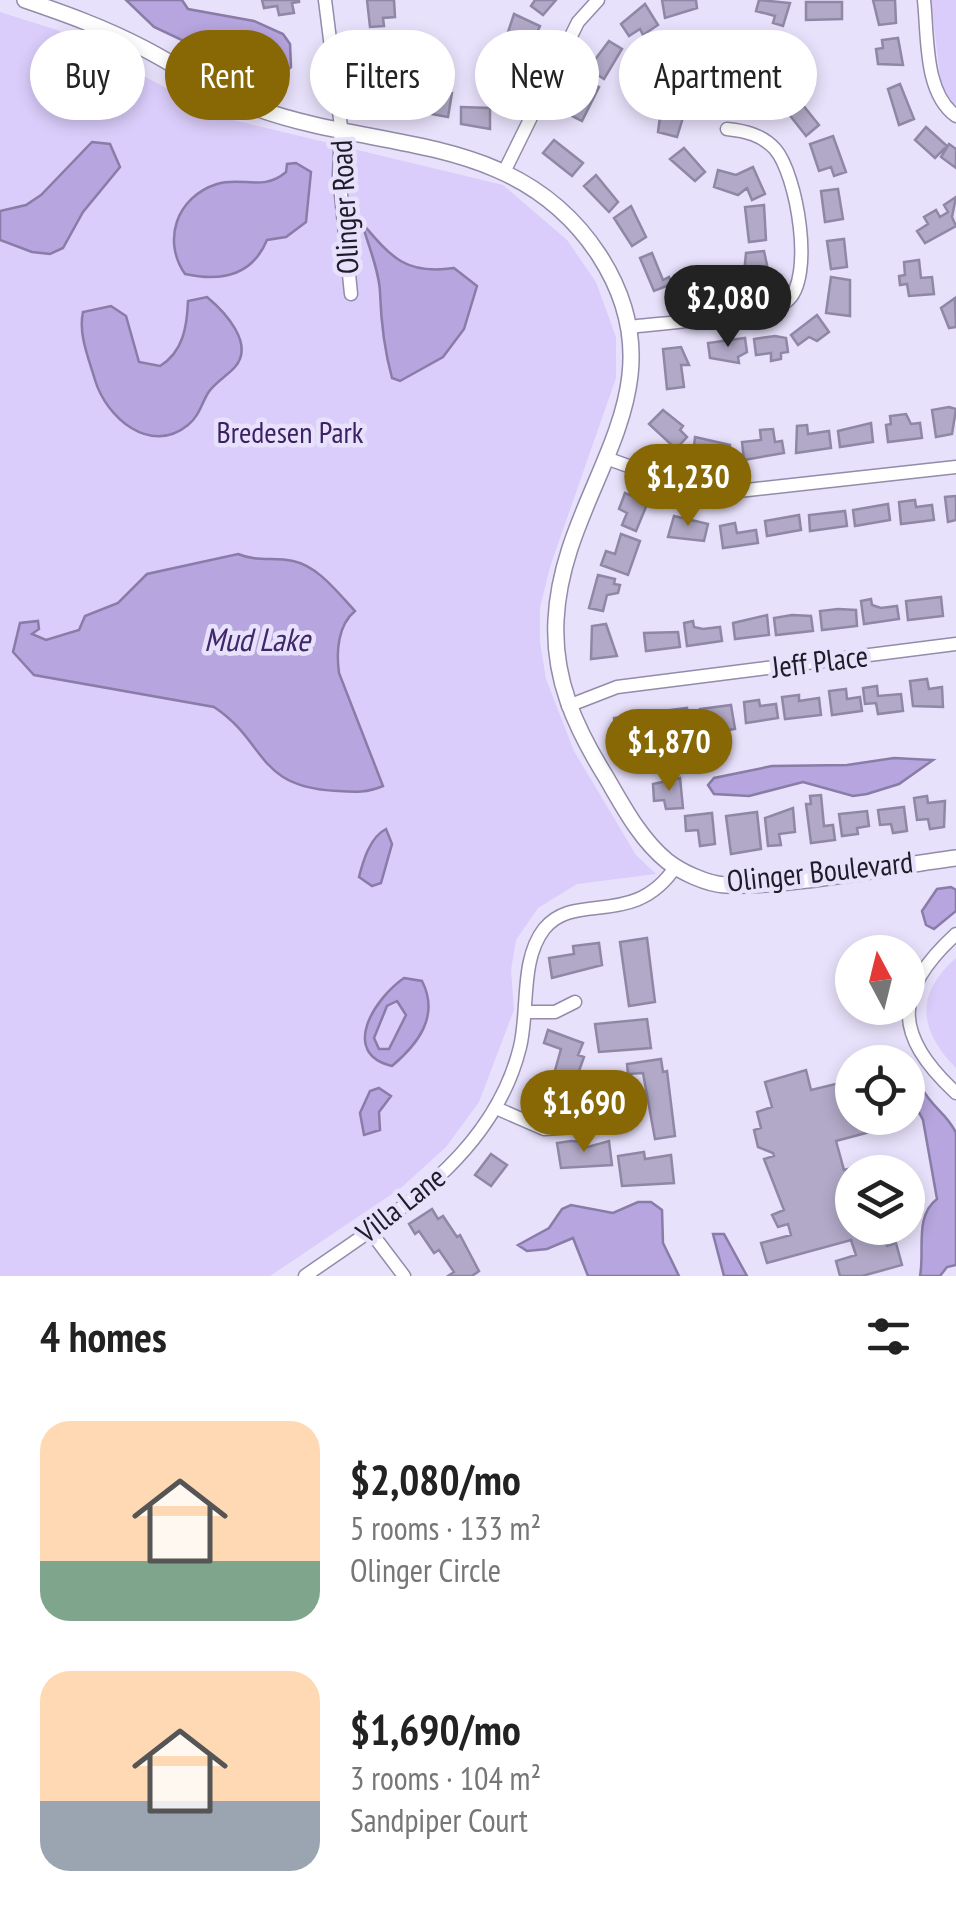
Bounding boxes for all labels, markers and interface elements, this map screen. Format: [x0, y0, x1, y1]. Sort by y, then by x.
chip: Buy [30, 30, 145, 120]
chip: Rent [165, 30, 290, 120]
chip: Filters [310, 30, 455, 120]
chip: New [475, 30, 599, 120]
chip: Apartment [619, 30, 817, 120]
street label: Olinger Road [321, 139, 366, 275]
pin: $2,080 [647, 265, 809, 350]
text: $2,080 [686, 276, 770, 318]
park label: Bredesen Park [217, 412, 364, 451]
pin: $1,230 [607, 444, 769, 529]
text: $1,230 [646, 455, 730, 497]
water label: Mud Lake [204, 618, 312, 660]
street label: Jeff Place [769, 635, 870, 686]
pin: $1,870 [588, 709, 750, 794]
text: $1,870 [627, 720, 711, 762]
street label: Olinger Boulevard [725, 841, 915, 900]
north arrow [835, 935, 925, 1025]
map controls [835, 935, 925, 1245]
button: locate [835, 1045, 925, 1135]
pin: $1,690 [503, 1070, 665, 1155]
text: $1,690 [542, 1081, 626, 1123]
button: layers [835, 1155, 925, 1245]
street label: Villa Lane [347, 1157, 452, 1251]
text: 4 homes [40, 1309, 167, 1364]
icon: filters [861, 1309, 916, 1364]
text: $2,080/mo [350, 1452, 521, 1507]
icon: home [120, 1461, 240, 1581]
text: 5 rooms · 133 m² [350, 1507, 541, 1549]
text: Olinger Circle [350, 1549, 501, 1591]
text: $1,690/mo [350, 1702, 521, 1757]
icon: home [120, 1711, 240, 1831]
text: 3 rooms · 104 m² [350, 1757, 541, 1799]
text: Sandpiper Court [350, 1799, 528, 1841]

